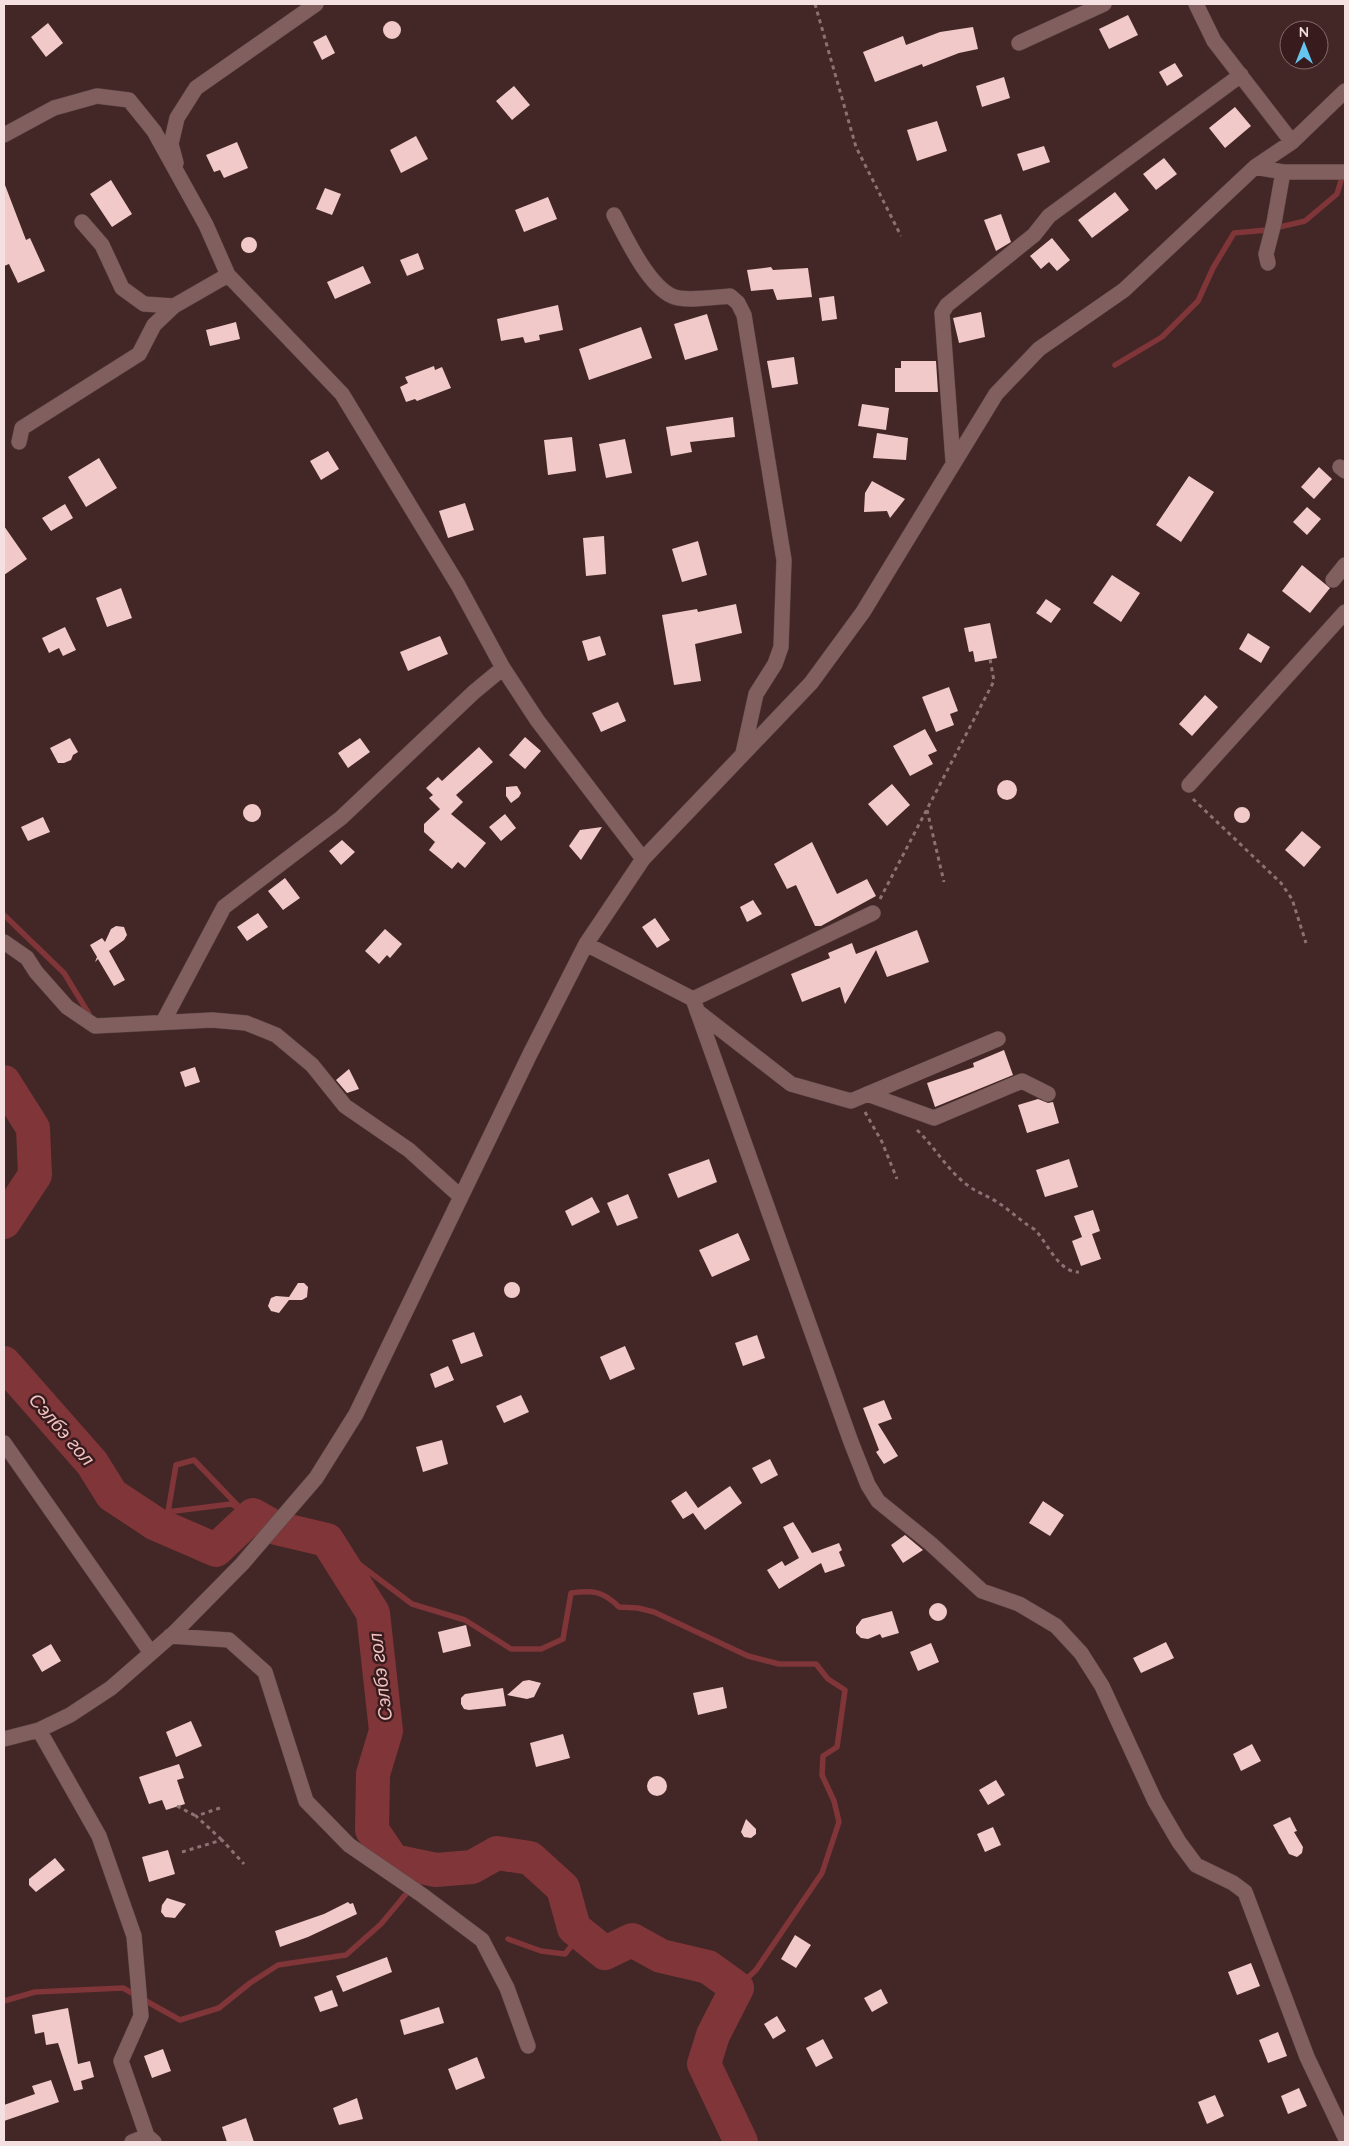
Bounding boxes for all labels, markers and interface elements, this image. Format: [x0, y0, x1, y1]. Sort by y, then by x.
north arrow [1279, 20, 1329, 70]
text: N [1299, 23, 1309, 41]
water label: Сэлбэ гол [24, 1388, 100, 1471]
water label: Сэлбэ гол [363, 1631, 397, 1722]

